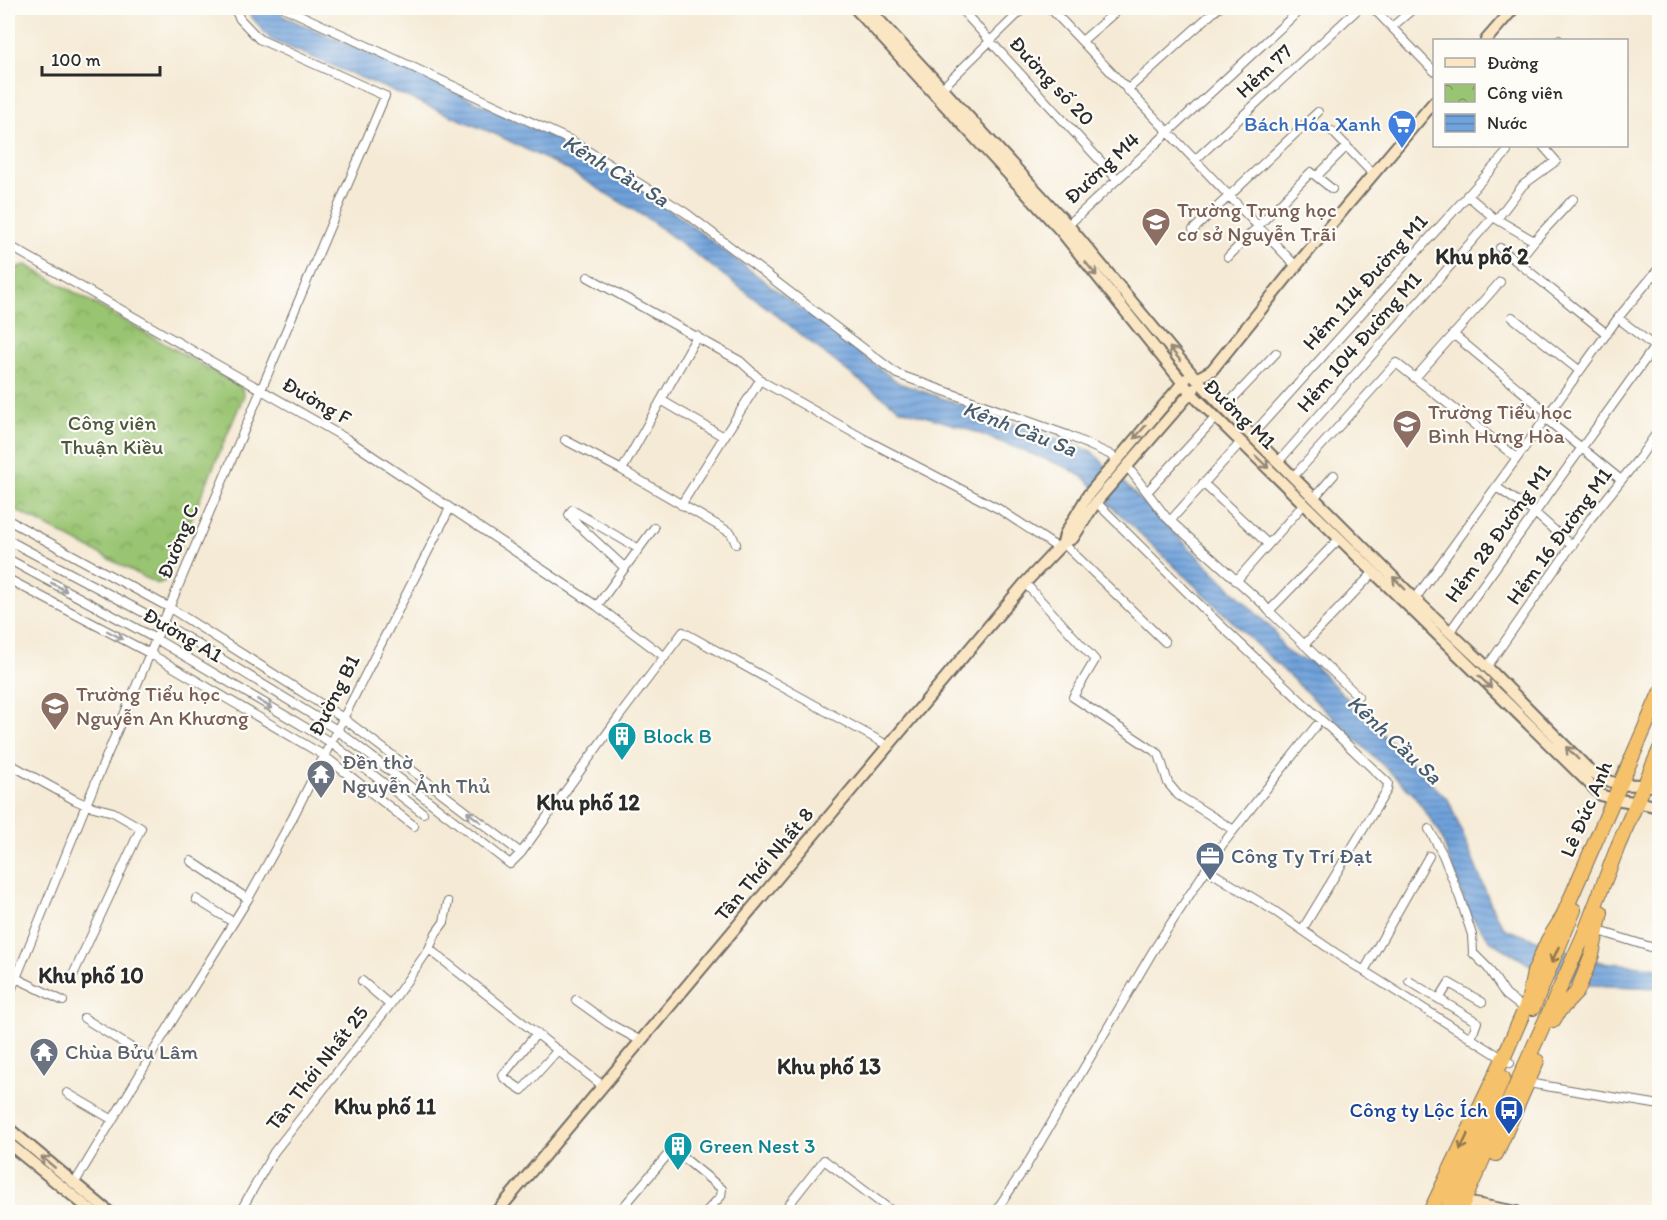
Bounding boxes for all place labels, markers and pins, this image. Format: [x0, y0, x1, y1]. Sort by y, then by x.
supermarket icon: Bách Hóa Xanh [1386, 108, 1418, 150]
place label: Bách Hóa Xanh [1244, 111, 1381, 136]
place label: Trường Trung học cơ sở Nguyễn Trãi [1177, 197, 1337, 246]
school or university icon: Trường Trung học cơ sở Nguyễn Trãi [1140, 206, 1172, 248]
place label: Trường Tiểu học Bình Hưng Hòa [1428, 399, 1572, 448]
school or university icon: Trường Tiểu học Bình Hưng Hòa [1391, 408, 1423, 450]
place label: Trường Tiểu học Nguyễn An Khương [76, 681, 249, 730]
school or university icon: Trường Tiểu học Nguyễn An Khương [39, 690, 71, 732]
building icon: Block B [606, 720, 638, 762]
place label: Block B [643, 723, 712, 748]
place label: Đền thờ Nguyễn Ảnh Thủ [342, 749, 491, 798]
temple icon: Đền thờ Nguyễn Ảnh Thủ [305, 758, 337, 800]
office icon: Công Ty Trí Đạt [1194, 840, 1226, 882]
place label: Công Ty Trí Đạt [1231, 843, 1372, 868]
temple icon: Chùa Bửu Lâm [28, 1036, 60, 1078]
place label: Chùa Bửu Lâm [65, 1039, 199, 1064]
bus stop icon: Công ty Lộc Ích [1493, 1094, 1525, 1136]
place label: Công ty Lộc Ích [1350, 1097, 1488, 1122]
building icon: Green Nest 3 [662, 1130, 694, 1172]
place label: Green Nest 3 [699, 1133, 816, 1158]

